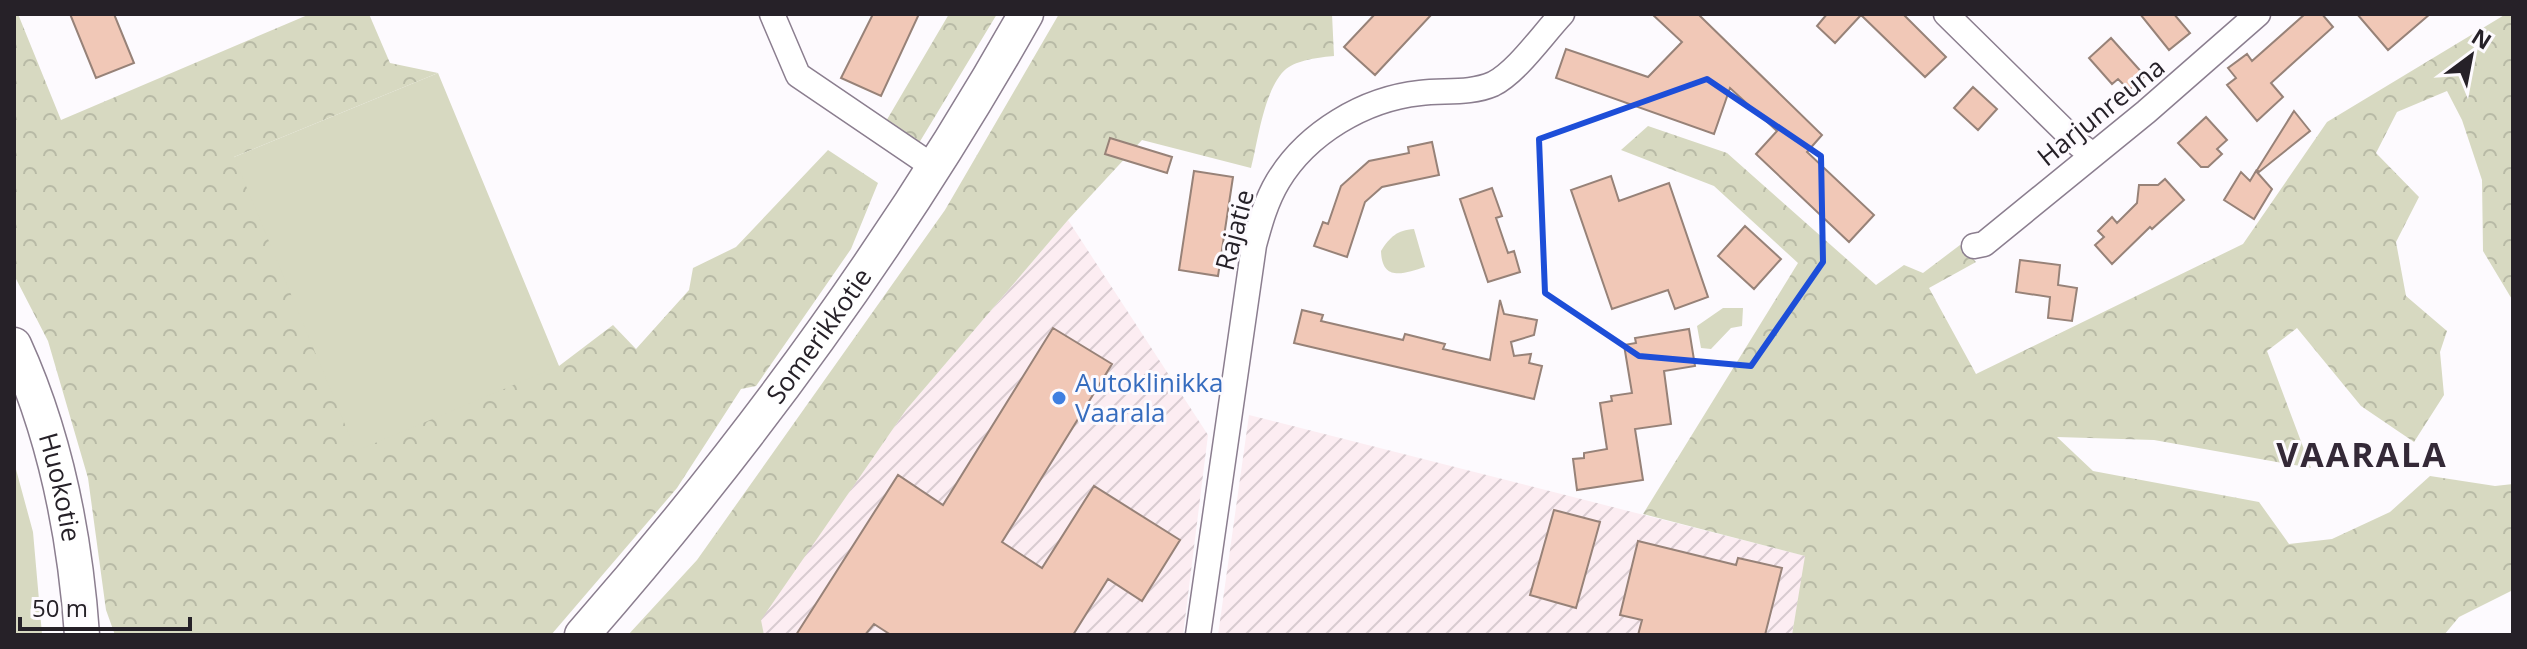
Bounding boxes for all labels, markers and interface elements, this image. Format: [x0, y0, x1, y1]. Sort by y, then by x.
north arrow [2431, 16, 2511, 96]
text: N [2467, 21, 2498, 56]
street label: Harjunreuna [2029, 49, 2172, 174]
street label: Rajatie [1206, 186, 1262, 274]
street label: Somerikkotie [757, 260, 879, 411]
place label: Autoklinikka Vaarala [1075, 364, 1223, 430]
marker: Autoklinikka Vaarala [1050, 389, 1068, 407]
street label: Huokotie [31, 428, 90, 544]
district label: VAARALA [2276, 431, 2448, 477]
scale bar [20, 581, 190, 631]
text: 50 m [32, 591, 88, 624]

